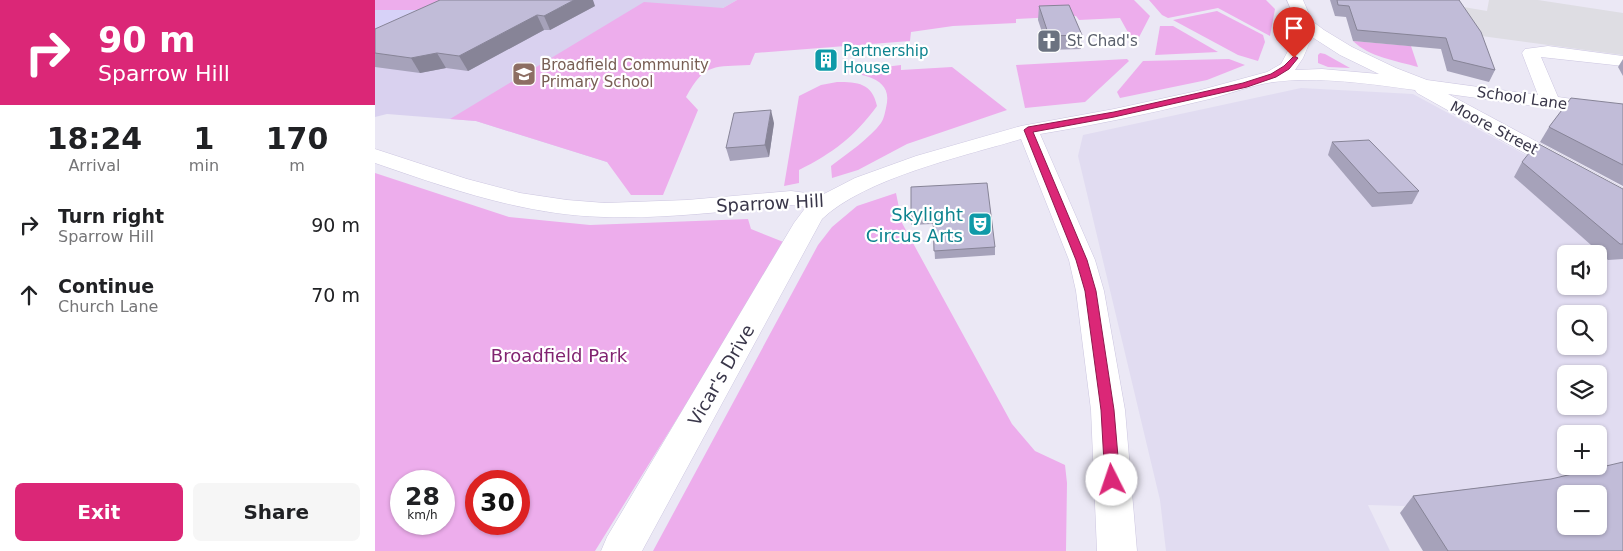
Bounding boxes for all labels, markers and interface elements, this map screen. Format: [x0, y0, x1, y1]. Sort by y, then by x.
pin [1273, 7, 1315, 58]
icon: arrive [1280, 14, 1308, 42]
icon: right [15, 20, 80, 85]
text: 90 m [98, 20, 195, 60]
church icon: St Chad's [1036, 28, 1062, 54]
place label: St Chad's [1067, 32, 1138, 50]
place label: Partnership House [843, 42, 929, 77]
building icon: Partnership House [813, 47, 839, 73]
place label: Broadfield Community Primary School [541, 56, 709, 91]
text: Sparrow Hill [98, 61, 230, 86]
school or university icon: Broadfield Community Primary School [511, 61, 537, 87]
street label: School Lane [1476, 83, 1568, 113]
street label: Moore Street [1447, 97, 1541, 159]
text: 18:24 [47, 121, 142, 156]
text: 1 [193, 121, 214, 156]
text: 170 [266, 121, 328, 156]
text: Arrival [68, 156, 120, 175]
text: min [189, 156, 219, 175]
text: m [289, 156, 305, 175]
street label: Sparrow Hill [716, 190, 824, 216]
place label: Skylight Circus Arts [866, 204, 963, 246]
text: Turn right [58, 205, 164, 227]
icon: right [15, 211, 43, 239]
theatre icon: Skylight Circus Arts [967, 211, 993, 237]
text: 90 m [311, 214, 360, 236]
text: Sparrow Hill [58, 227, 154, 246]
map controls [1557, 245, 1607, 535]
button: sound [1557, 245, 1607, 295]
text: Continue [58, 275, 154, 297]
icon: ahead [15, 281, 43, 309]
text: 70 m [311, 284, 360, 306]
text: Church Lane [58, 297, 158, 316]
button: search [1557, 305, 1607, 355]
street label: Vicar's Drive [684, 321, 758, 429]
park label: Broadfield Park [491, 345, 628, 366]
button: layers [1557, 365, 1607, 415]
button: + [1557, 425, 1607, 475]
position arrow [1085, 453, 1137, 505]
speed limit sign: 30 [465, 470, 530, 535]
text: 28 [405, 482, 440, 511]
button: Exit [15, 483, 183, 541]
button: Share [193, 483, 360, 541]
button: − [1557, 485, 1607, 535]
text: km/h [407, 508, 438, 522]

